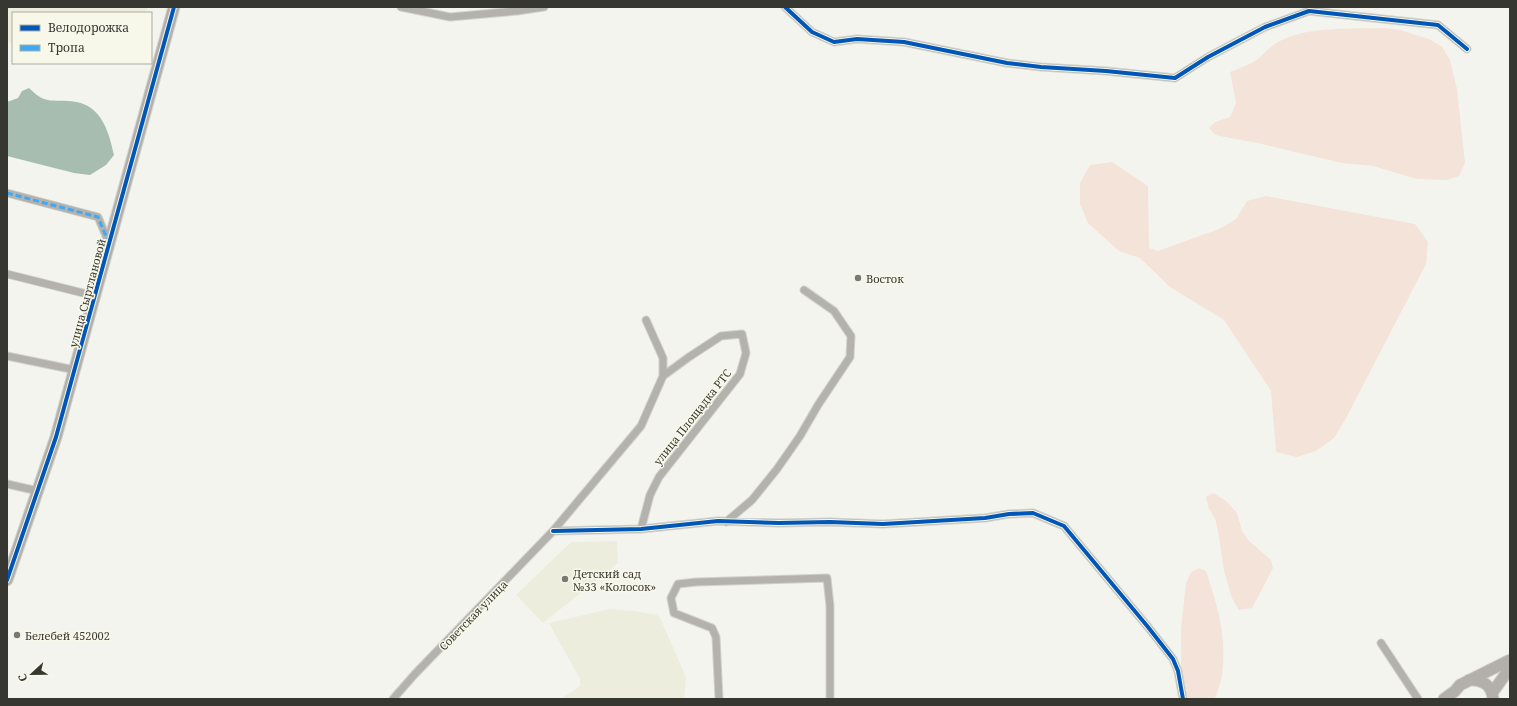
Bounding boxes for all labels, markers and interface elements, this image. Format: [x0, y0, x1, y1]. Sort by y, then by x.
legend [12, 12, 152, 64]
text: Велодорожка [48, 19, 129, 36]
text: Тропа [48, 39, 85, 56]
street label: улица Сыртлановой [65, 237, 109, 349]
place label: Восток [866, 271, 904, 286]
marker: Восток [853, 273, 863, 283]
street label: улица Площадка РТС [650, 366, 734, 468]
place label: Детский сад №33 «Колосок» [573, 566, 656, 594]
marker: Детский сад №33 «Колосок» [560, 574, 570, 584]
street label: Советская улица [436, 577, 510, 653]
place label: Белебей 452002 [25, 628, 110, 643]
marker: Белебей 452002 [12, 630, 22, 640]
north arrow [12, 654, 52, 694]
text: С [14, 672, 31, 684]

